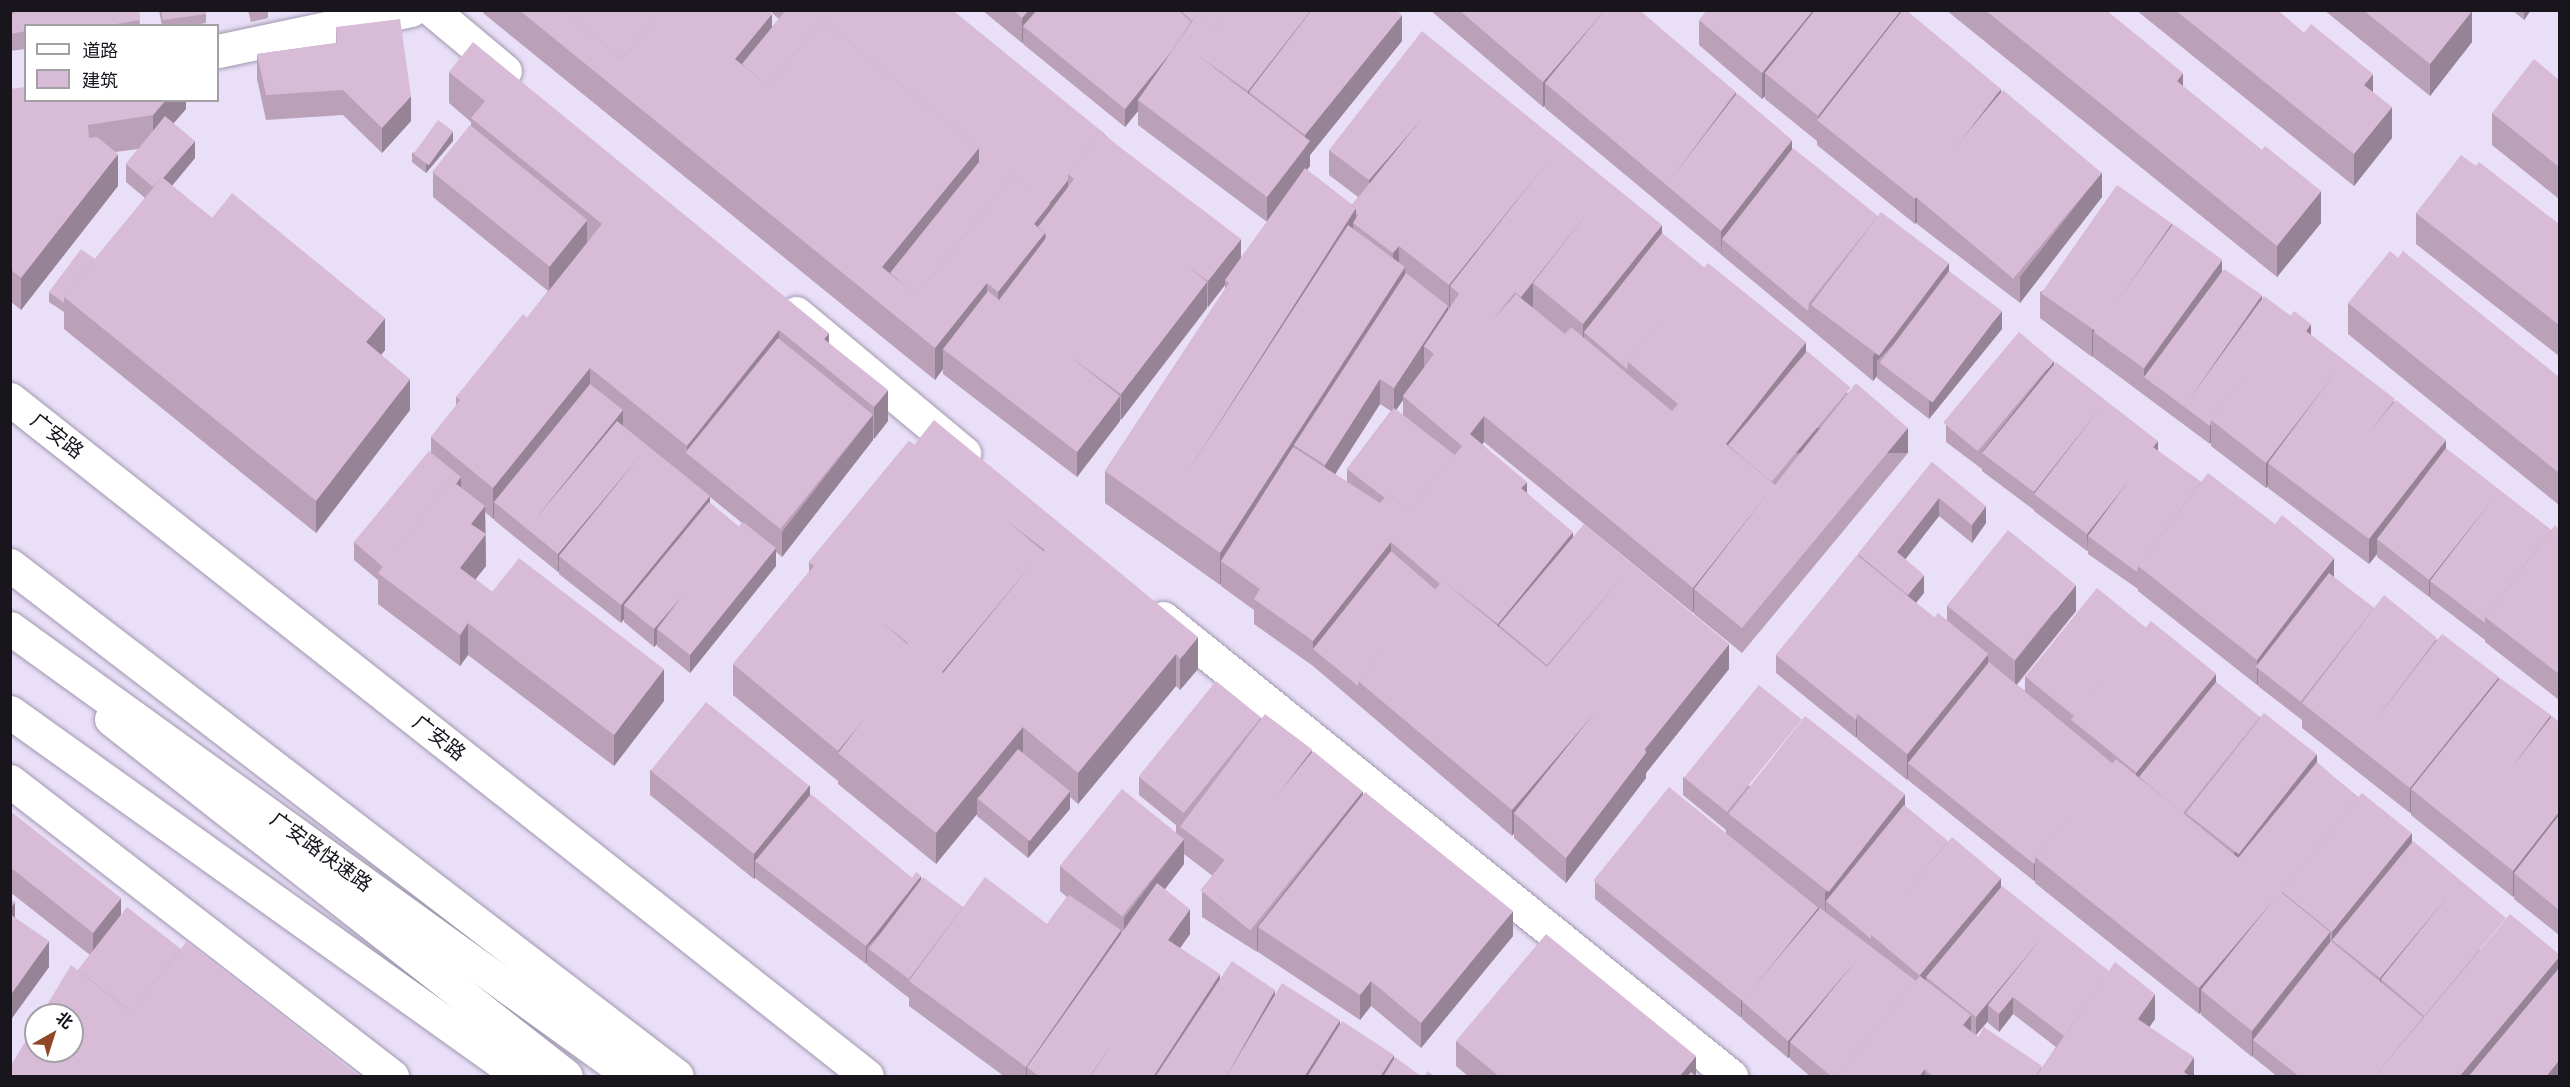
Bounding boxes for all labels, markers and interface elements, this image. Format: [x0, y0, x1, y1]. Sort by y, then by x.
legend [24, 24, 219, 102]
text: 道路 [82, 40, 118, 62]
text: 建筑 [82, 70, 118, 92]
street label: 广安路 [26, 408, 88, 464]
street label: 广安路 [408, 710, 470, 766]
street label: 广安路快速路 [265, 807, 377, 897]
north arrow [24, 1003, 84, 1063]
text: 北 [52, 1008, 77, 1033]

